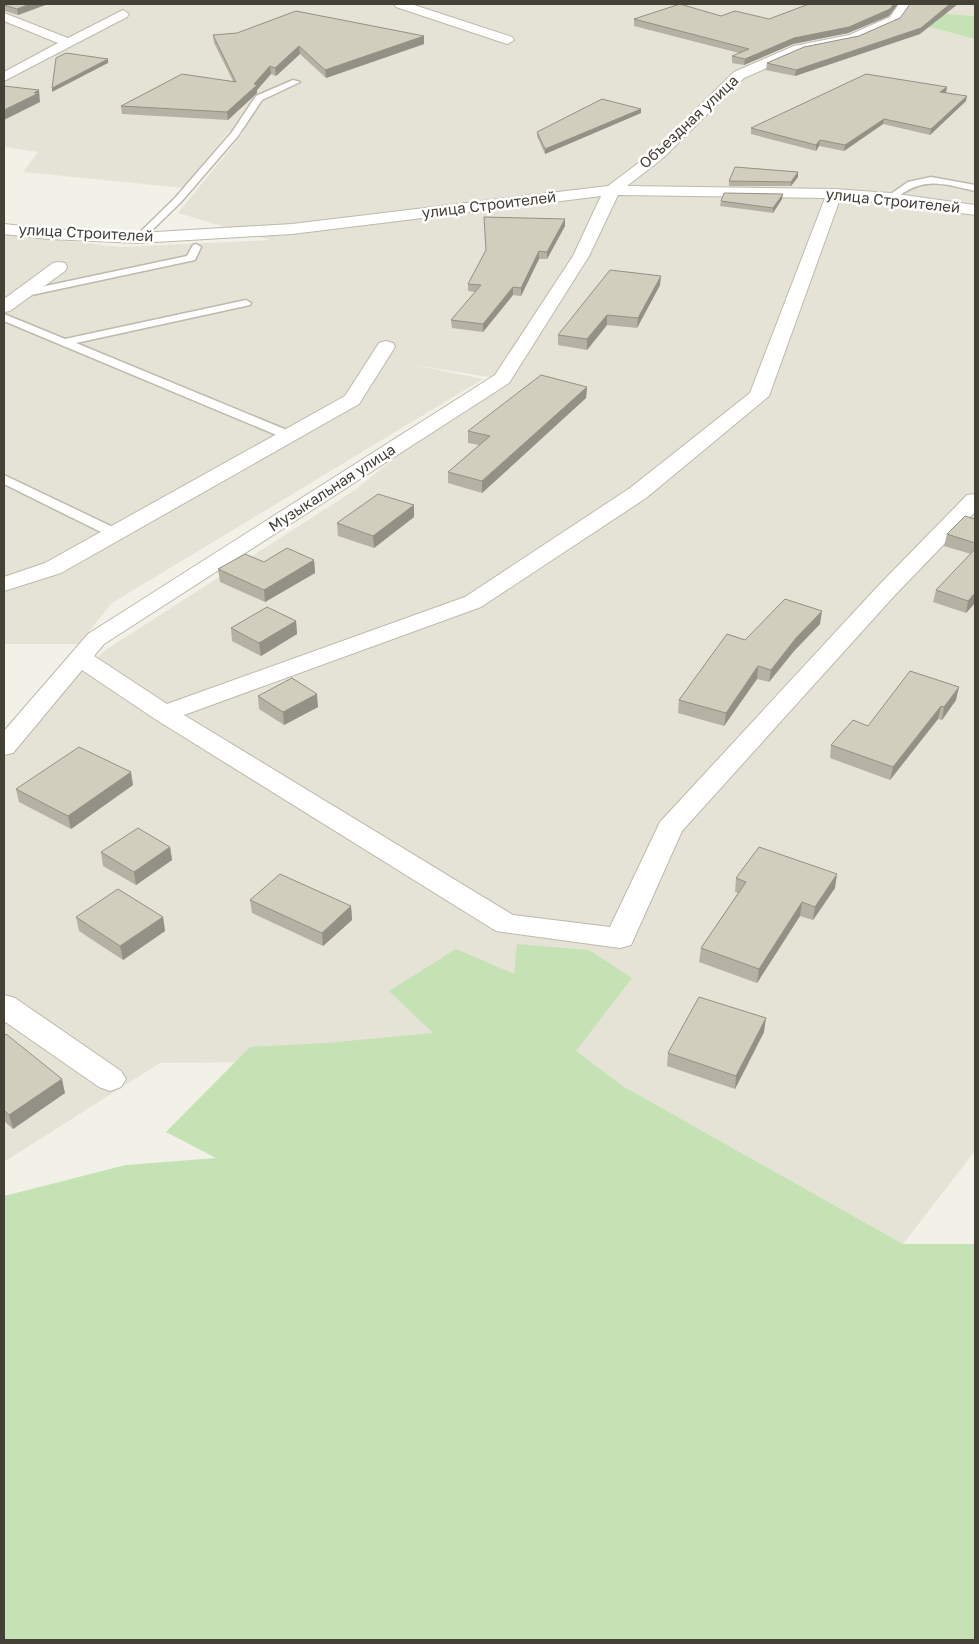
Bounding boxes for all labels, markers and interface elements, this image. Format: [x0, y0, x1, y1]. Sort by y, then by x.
street label: Объездная улица [635, 71, 741, 172]
street label: улица Строителей [825, 184, 961, 216]
street label: улица Строителей [421, 187, 557, 221]
street label: улица Строителей [18, 219, 154, 245]
street label: Музыкальная улица [265, 439, 398, 535]

